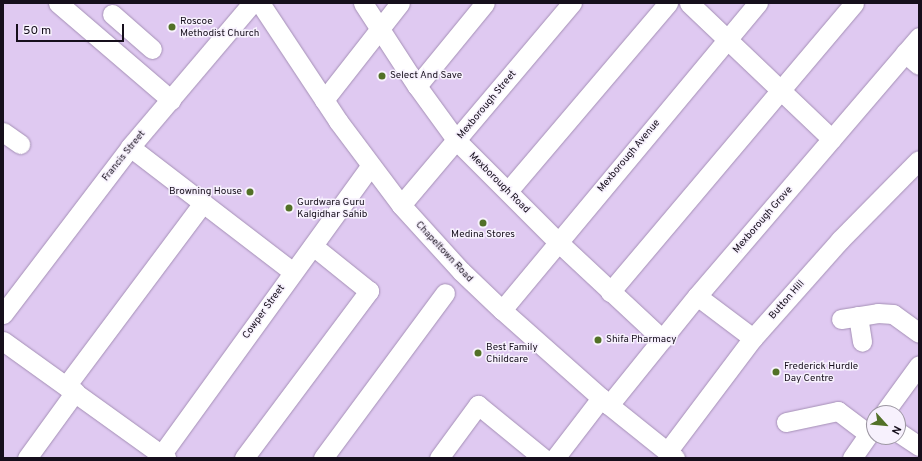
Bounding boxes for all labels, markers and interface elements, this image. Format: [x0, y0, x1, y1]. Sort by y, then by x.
place label: Roscoe Methodist Church [180, 15, 259, 38]
scale bar [18, 16, 126, 42]
marker: Roscoe Methodist Church [167, 22, 177, 32]
text: 50 m [23, 23, 51, 39]
street label: Mexborough Street [455, 68, 519, 142]
place label: Select And Save [390, 70, 463, 82]
marker: Select And Save [377, 71, 387, 81]
street label: Mexborough Avenue [595, 117, 663, 195]
street label: Francis Street [100, 128, 148, 184]
street label: Mexborough Road [466, 150, 532, 216]
street label: Mexborough Grove [731, 184, 795, 256]
place label: Browning House [169, 186, 242, 198]
marker: Browning House [245, 187, 255, 197]
place label: Gurdwara Guru Kalgidhar Sahib [297, 196, 367, 220]
marker: Gurdwara Guru Kalgidhar Sahib [284, 203, 294, 213]
marker: Medina Stores [478, 218, 488, 228]
street label: Chapeltown Road [413, 219, 475, 285]
place label: Medina Stores [451, 229, 515, 241]
street label: Button Hill [767, 278, 807, 322]
street label: Cowper Street [240, 282, 288, 342]
place label: Shifa Pharmacy [606, 334, 677, 346]
marker: Shifa Pharmacy [593, 335, 603, 345]
place label: Best Family Childcare [486, 341, 538, 364]
marker: Best Family Childcare [473, 348, 483, 358]
place label: Frederick Hurdle Day Centre [784, 360, 858, 384]
marker: Frederick Hurdle Day Centre [771, 367, 781, 377]
north arrow [866, 405, 906, 445]
text: N [888, 423, 904, 437]

